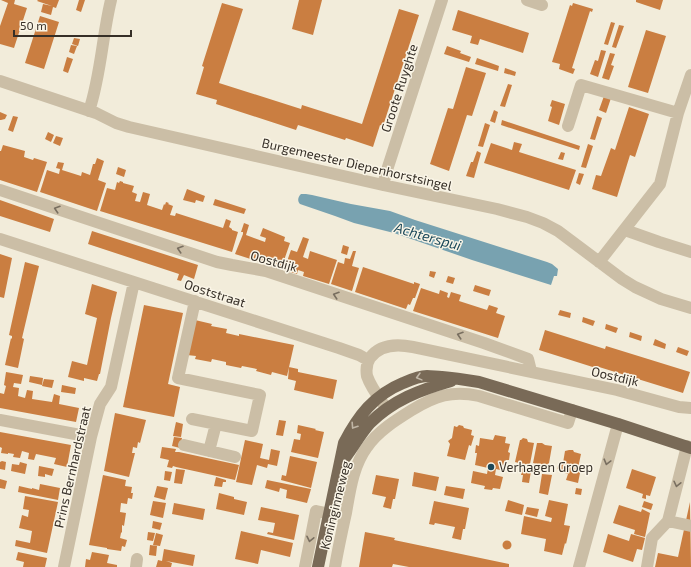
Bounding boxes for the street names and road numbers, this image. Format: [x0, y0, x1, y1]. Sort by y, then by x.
street label: Groote Ruyghte [377, 42, 421, 134]
street label: Burgemeester Diepenhorstsingel [260, 134, 454, 194]
street label: Oostdijk [249, 247, 300, 275]
street label: Ooststraat [182, 276, 248, 310]
street label: Oostdijk [590, 363, 641, 389]
street label: Prins Bernhardstraat [50, 405, 94, 529]
street label: Koninginneweg [316, 459, 354, 551]

